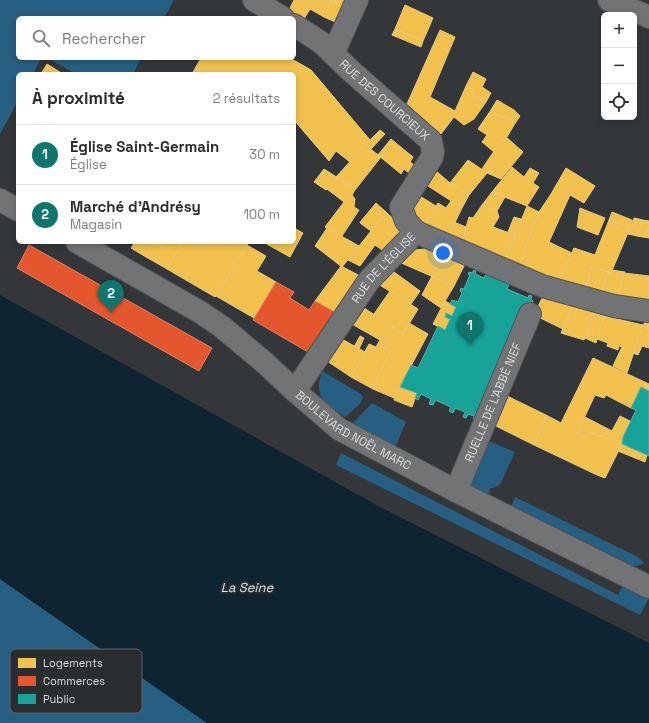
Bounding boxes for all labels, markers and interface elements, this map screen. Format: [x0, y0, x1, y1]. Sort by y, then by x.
map controls [601, 12, 637, 120]
button: + [601, 12, 637, 48]
search box [16, 16, 296, 60]
icon: search [30, 27, 52, 49]
text: Rechercher [62, 29, 145, 48]
button: − [601, 48, 637, 84]
street label: RUE DES COURCIEUX [336, 56, 433, 144]
button: locate [601, 84, 637, 120]
text: À proximité [32, 87, 125, 109]
text: 2 résultats [213, 90, 280, 107]
text: Église Saint-Germain [70, 137, 219, 156]
text: 1 [42, 146, 48, 163]
text: 30 m [249, 146, 280, 163]
text: Église [70, 156, 107, 173]
text: Marché d'Andrésy [70, 197, 201, 216]
text: 2 [41, 206, 49, 223]
text: 100 m [243, 206, 280, 223]
text: Magasin [70, 216, 122, 233]
street label: RUE DE L'ÉGLISE [348, 229, 419, 306]
your location [433, 243, 453, 263]
pin: 2 [98, 280, 124, 313]
pin: 1 [457, 312, 483, 345]
street label: RUELLE DE L'ABBÉ NIEF [461, 340, 525, 465]
street label: BOULEVARD NOËL MARC [292, 387, 414, 474]
water label: La Seine [221, 579, 275, 596]
legend [10, 649, 142, 713]
text: Logements [43, 656, 103, 670]
text: Commerces [43, 674, 105, 688]
text: Public [43, 692, 75, 706]

